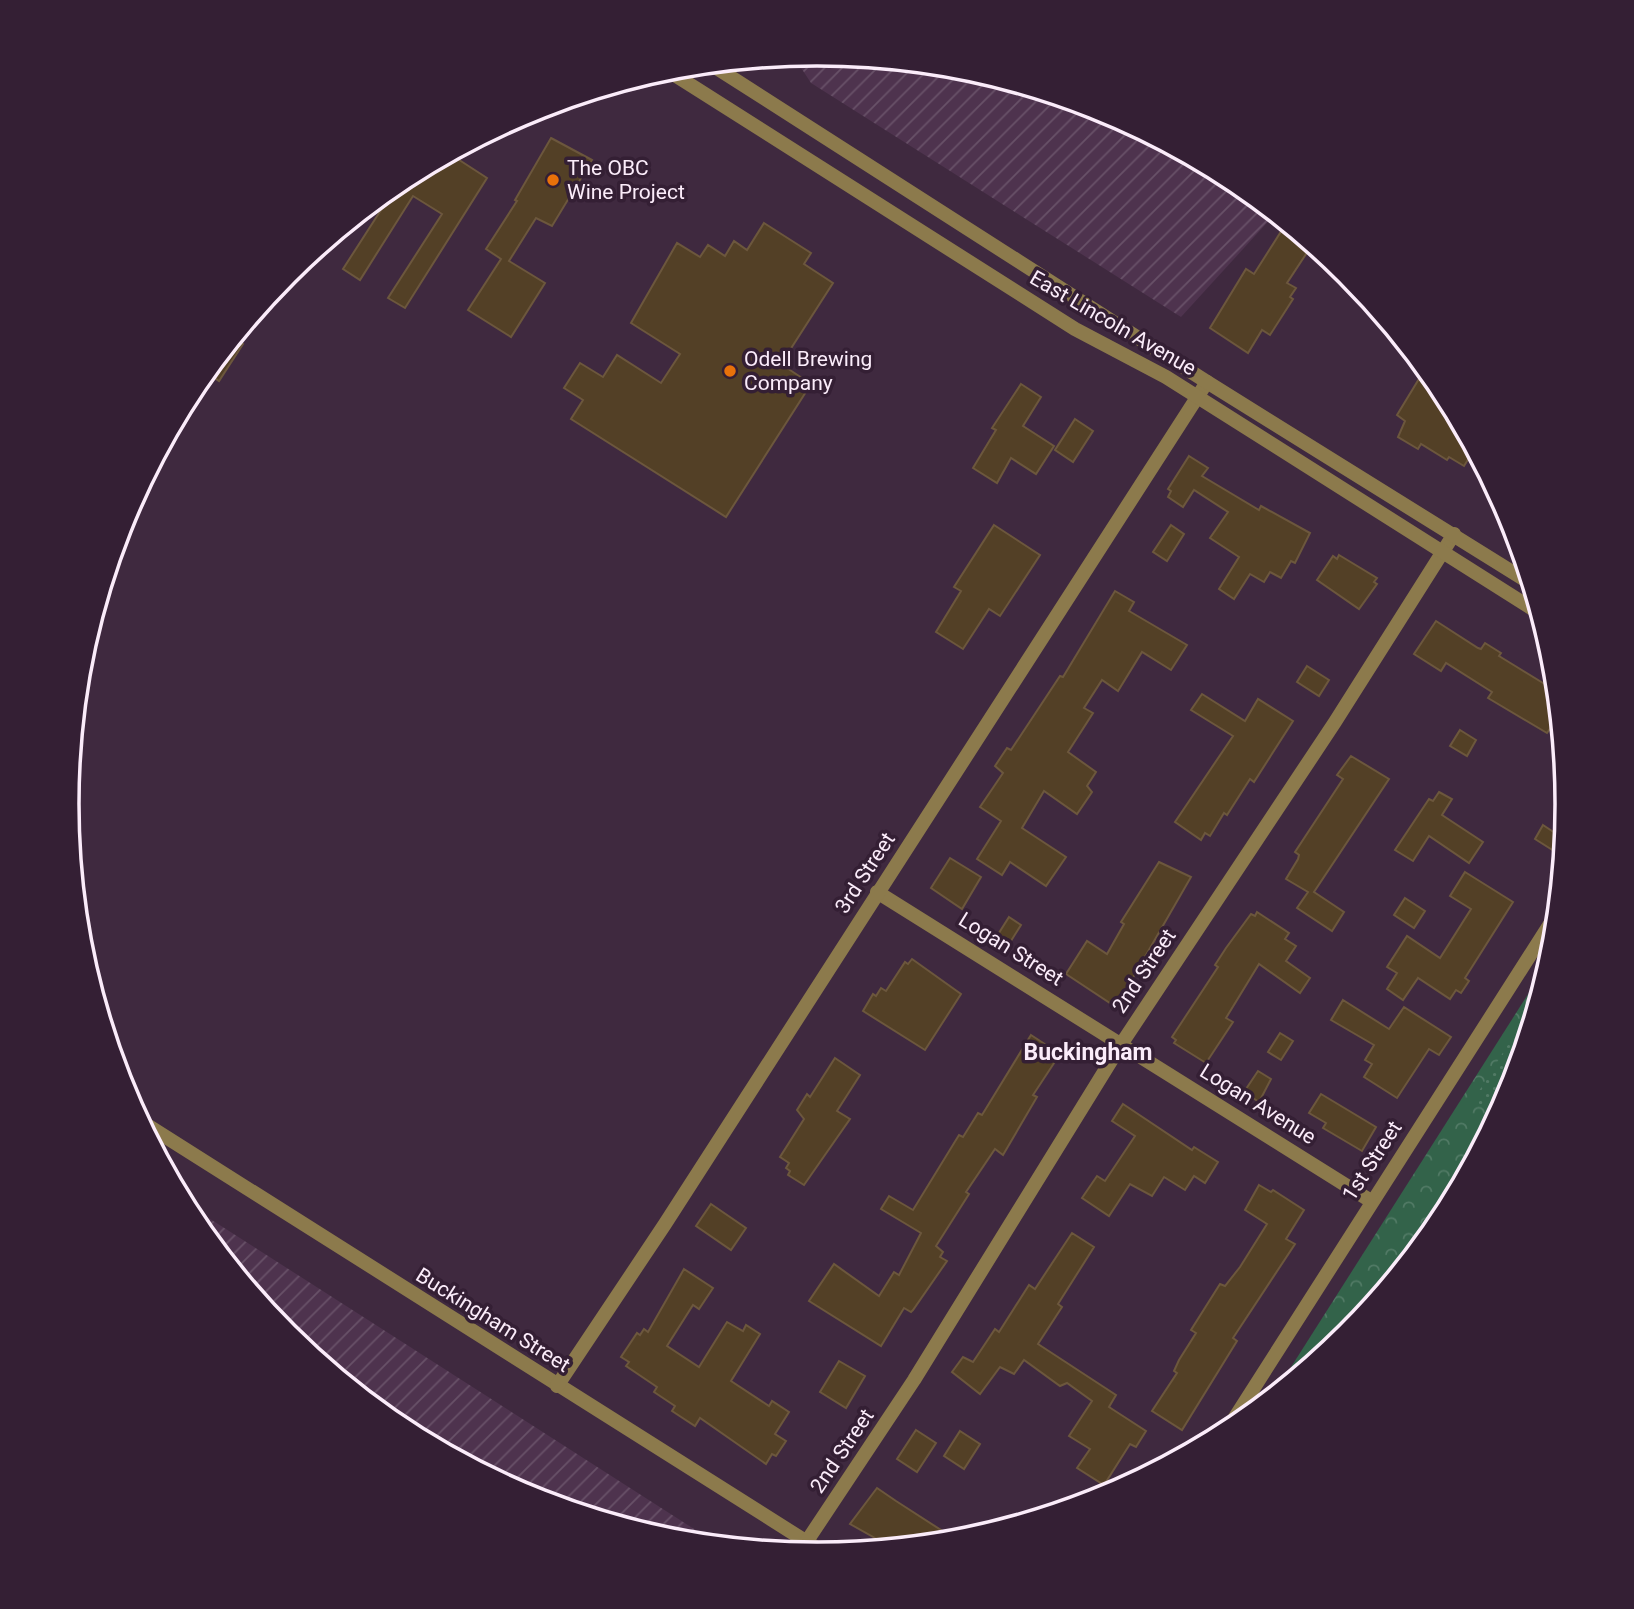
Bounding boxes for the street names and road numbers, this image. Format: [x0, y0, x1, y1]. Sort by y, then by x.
street label: East Lincoln Avenue [1026, 266, 1200, 380]
street label: 3rd Street [830, 828, 900, 918]
street label: Logan Street [954, 907, 1068, 991]
street label: 2nd Street [1107, 924, 1181, 1017]
street label: Logan Avenue [1196, 1059, 1320, 1149]
street label: 1st Street [1337, 1117, 1407, 1205]
street label: Buckingham Street [412, 1263, 574, 1377]
street label: 2nd Street [805, 1404, 879, 1497]

